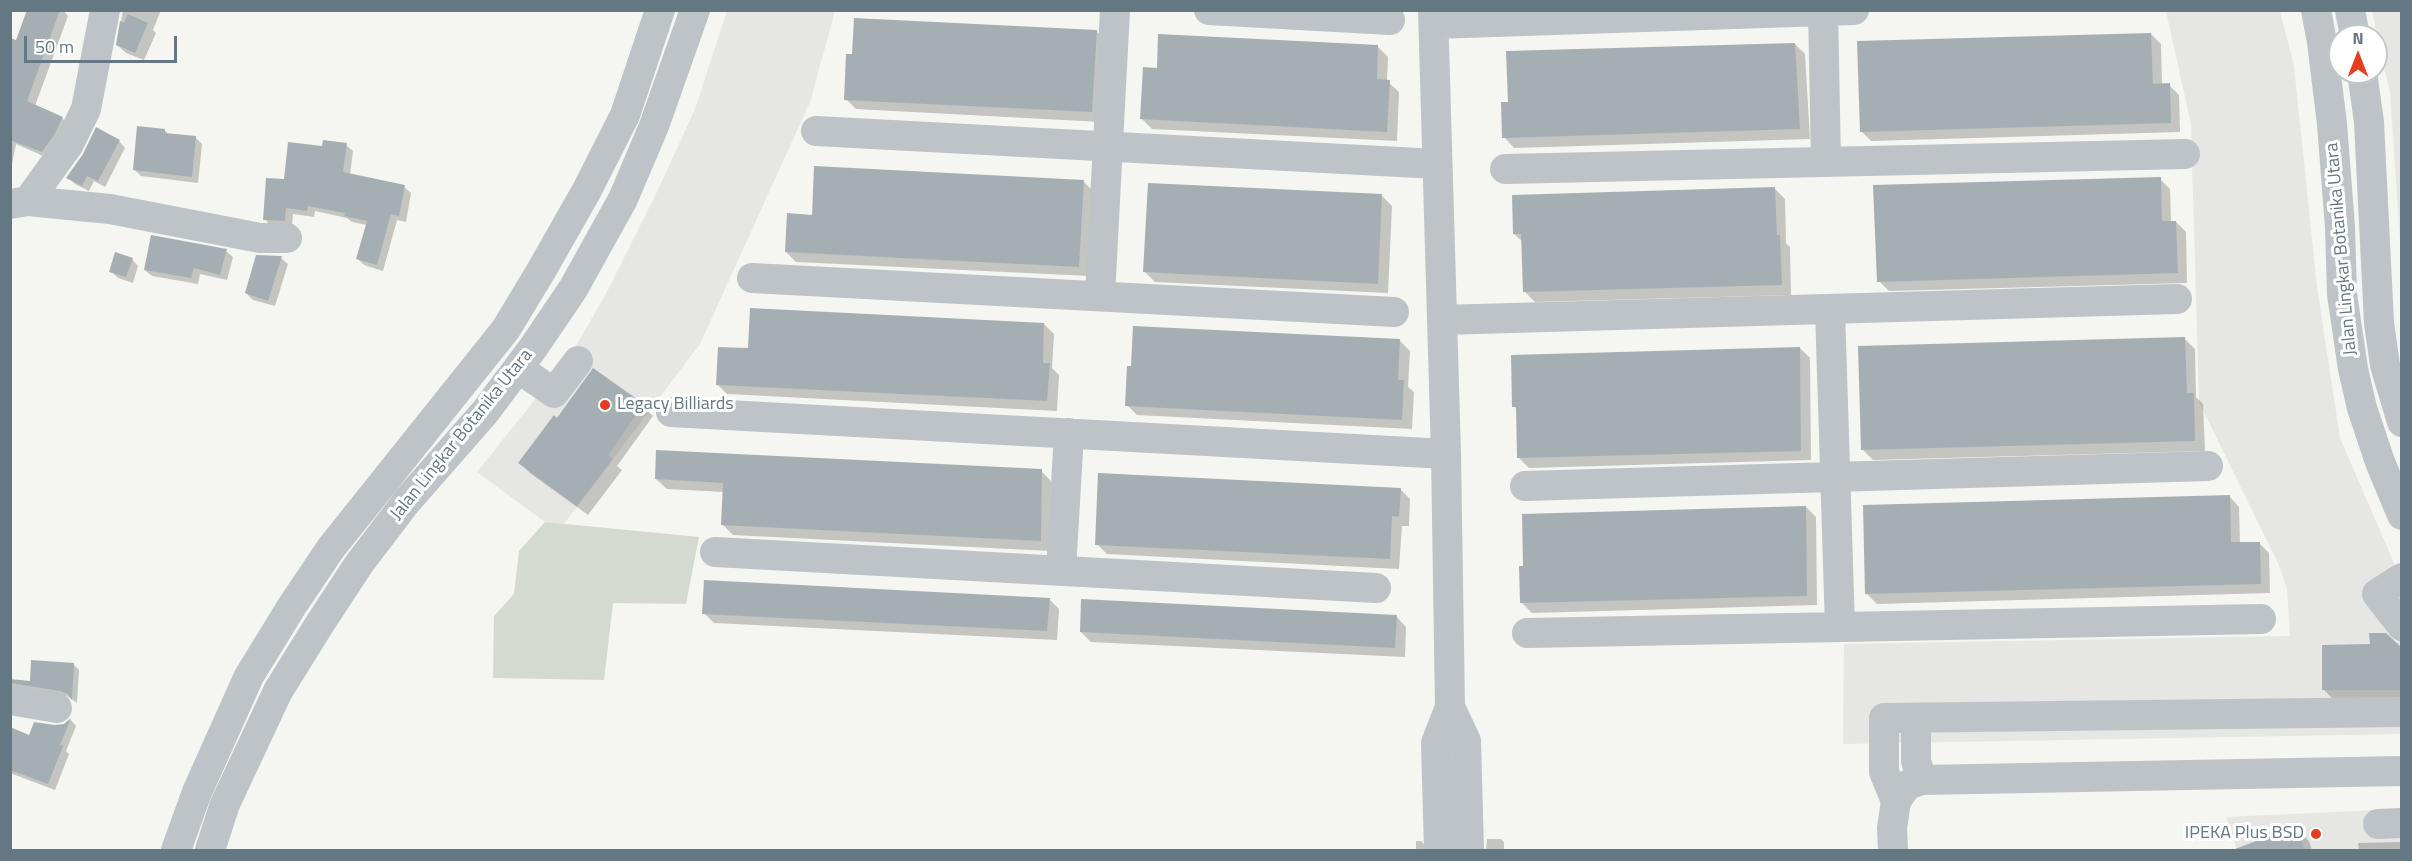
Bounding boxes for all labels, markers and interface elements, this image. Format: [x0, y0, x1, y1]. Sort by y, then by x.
scale bar [27, 24, 180, 62]
north arrow [2328, 24, 2388, 84]
text: N [2352, 26, 2364, 50]
text: 50 m [35, 33, 74, 60]
street label: Jalan Lingkar Botanika Utara [2322, 142, 2362, 356]
street label: Jalan Lingkar Botanika Utara [386, 345, 538, 525]
place label: Legacy Billiards [617, 394, 734, 416]
marker: Legacy Billiards [598, 398, 612, 412]
place label: IPEKA Plus BSD [2185, 823, 2304, 845]
marker: IPEKA Plus BSD [2309, 827, 2323, 841]

